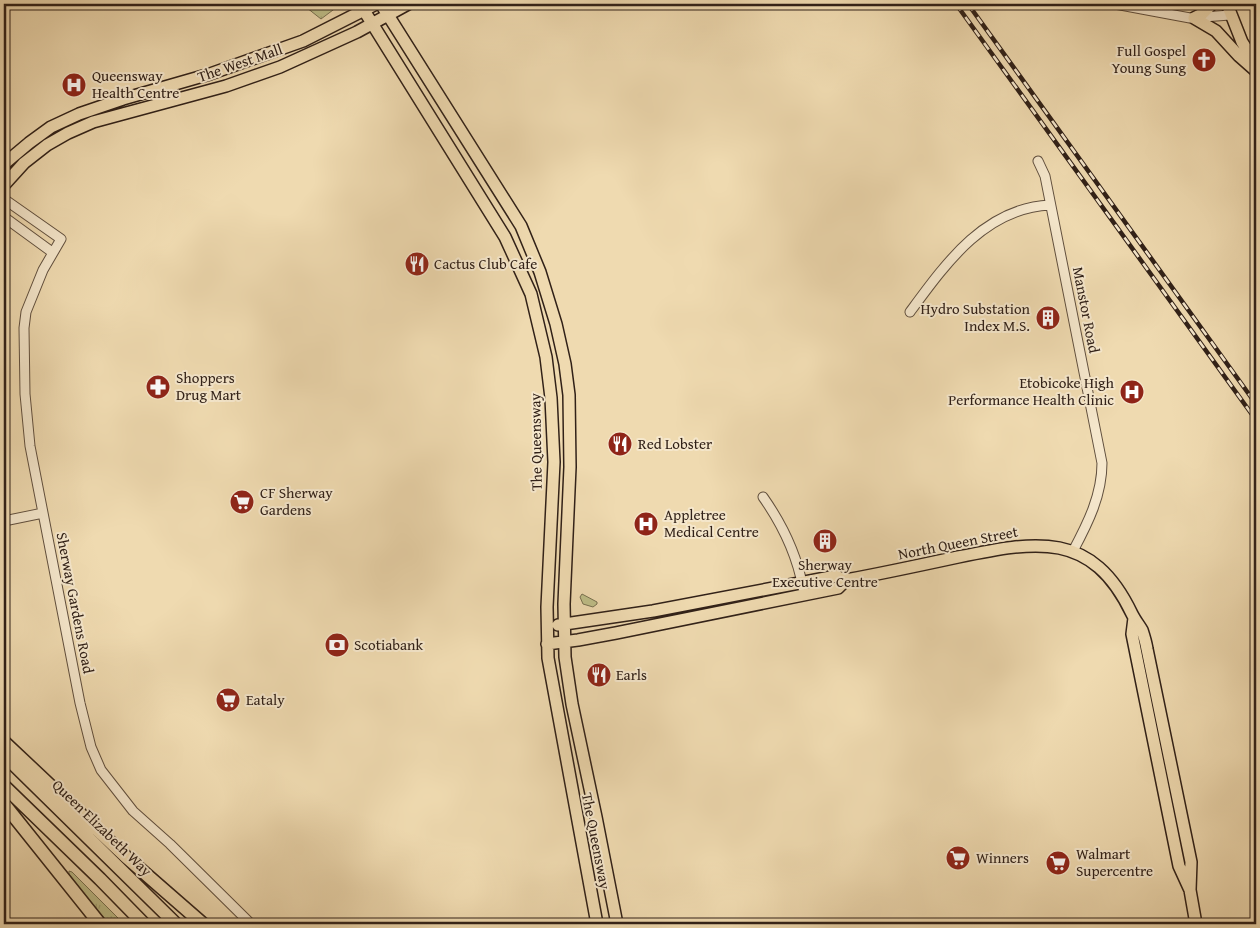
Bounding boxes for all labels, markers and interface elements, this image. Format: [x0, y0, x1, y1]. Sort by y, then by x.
street label: The West Mall [194, 38, 285, 87]
place label: Full Gospel Young Sung [1112, 40, 1187, 78]
church icon: Full Gospel Young Sung [1191, 47, 1217, 73]
place label: Queensway Health Centre [92, 65, 179, 103]
hospital icon: Queensway Health Centre [61, 72, 87, 98]
restaurant icon: Cactus Club Cafe [404, 251, 430, 277]
place label: Cactus Club Cafe [434, 253, 537, 274]
street label: Manstor Road [1068, 265, 1105, 355]
place label: Hydro Substation Index M.S. [921, 298, 1031, 336]
building icon: Hydro Substation Index M.S. [1035, 305, 1061, 331]
place label: Shoppers Drug Mart [176, 367, 242, 405]
place label: Etobicoke High Performance Health Clinic [948, 372, 1115, 410]
pharmacy icon: Shoppers Drug Mart [145, 374, 171, 400]
hospital icon: Etobicoke High Performance Health Clinic [1119, 379, 1145, 405]
street label: The Queensway [524, 392, 547, 491]
restaurant icon: Red Lobster [607, 431, 633, 457]
place label: Red Lobster [638, 433, 712, 454]
place label: CF Sherway Gardens [260, 482, 333, 520]
supermarket icon: CF Sherway Gardens [229, 489, 255, 515]
place label: Appletree Medical Centre [664, 504, 759, 542]
hospital icon: Appletree Medical Centre [633, 511, 659, 537]
street label: North Queen Street [896, 520, 1020, 564]
building icon: Sherway Executive Centre [812, 528, 838, 554]
street label: Sherway Gardens Road [52, 531, 99, 675]
place label: Sherway Executive Centre [772, 554, 878, 592]
bank icon: Scotiabank [324, 632, 350, 658]
place label: Scotiabank [354, 634, 424, 655]
restaurant icon: Earls [586, 662, 612, 688]
place label: Earls [616, 664, 647, 685]
supermarket icon: Eataly [215, 687, 241, 713]
place label: Eataly [246, 689, 285, 710]
street label: Queen Elizabeth Way [48, 775, 157, 881]
street label: The Queensway [577, 791, 616, 891]
place label: Walmart Supercentre [1076, 843, 1153, 881]
supermarket icon: Winners [945, 845, 971, 871]
place label: Winners [976, 847, 1029, 868]
supermarket icon: Walmart Supercentre [1045, 850, 1071, 876]

